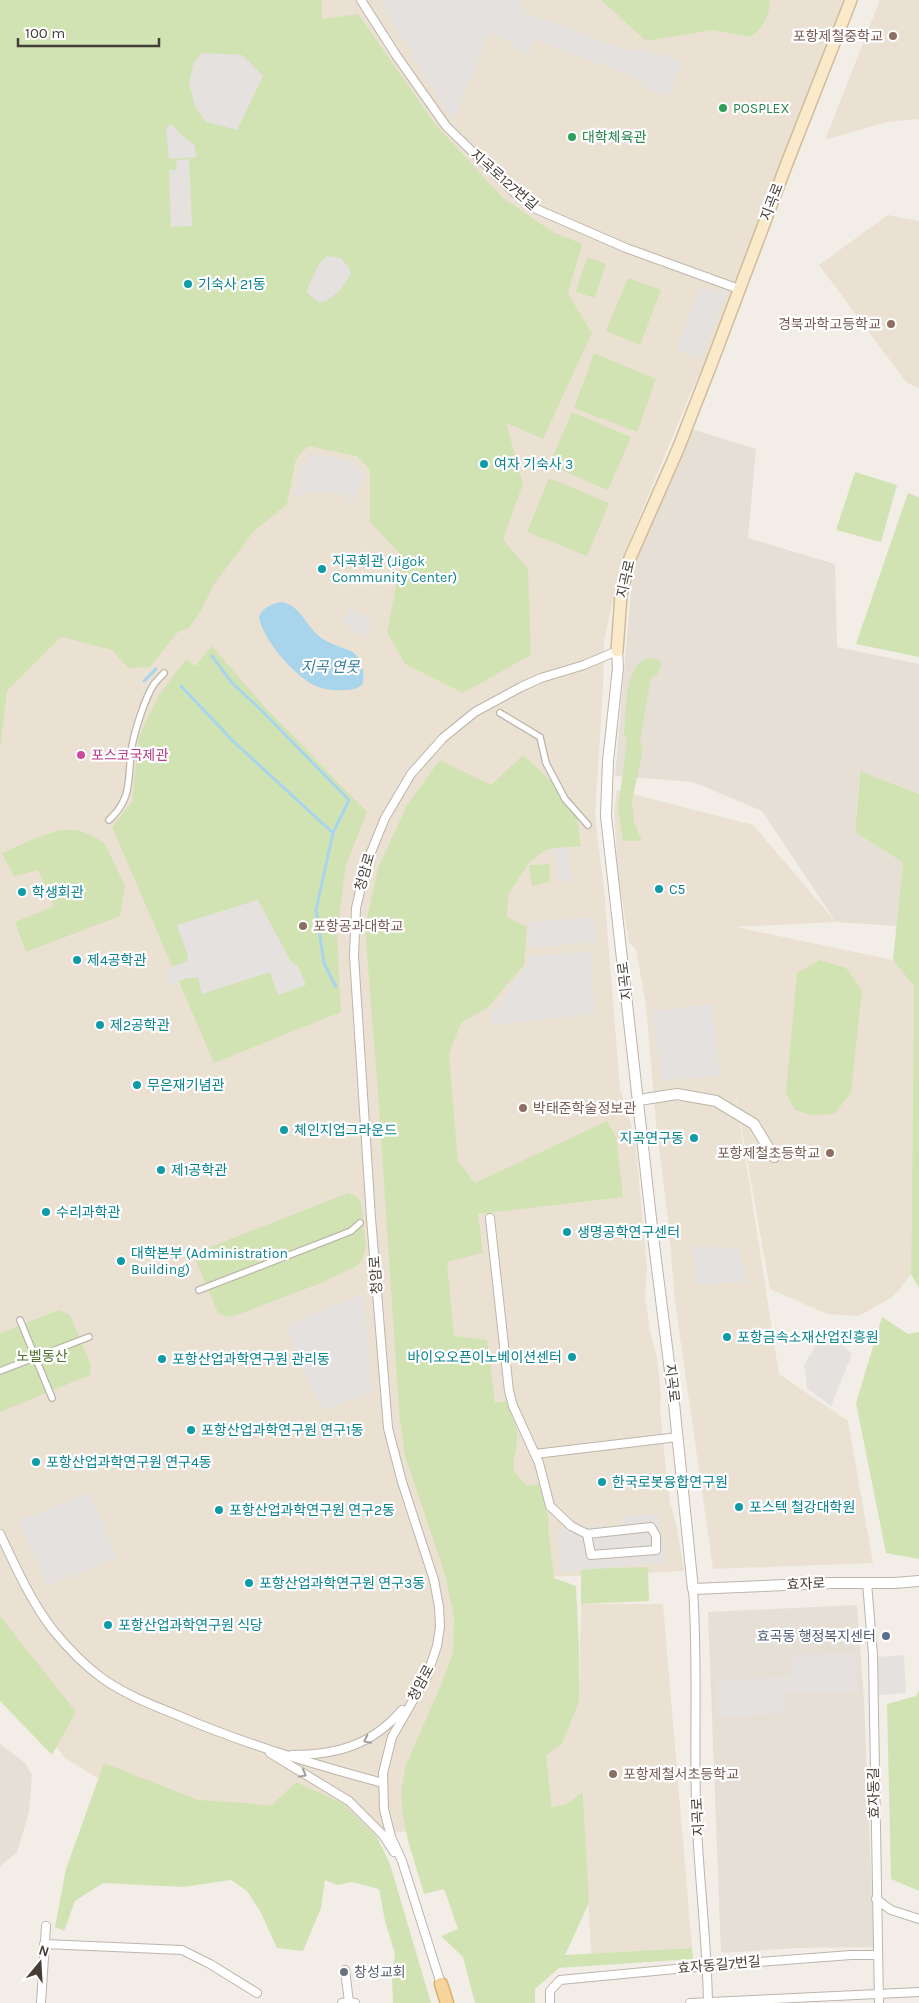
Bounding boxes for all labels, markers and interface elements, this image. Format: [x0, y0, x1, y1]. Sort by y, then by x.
scale bar [18, 15, 159, 47]
text: 100 m [25, 24, 65, 42]
place label: 포항제철중학교 [793, 28, 883, 45]
marker: 포항제철중학교 [887, 30, 899, 42]
place label: POSPLEX [733, 100, 789, 117]
marker: POSPLEX [717, 102, 729, 114]
place label: 대학체육관 [582, 129, 647, 146]
marker: 대학체육관 [566, 131, 578, 143]
street label: 지곡로127번길 [467, 146, 541, 214]
street label: 지곡로 [757, 181, 787, 223]
place label: 기숙사 21동 [198, 276, 266, 293]
marker: 기숙사 21동 [182, 278, 194, 290]
place label: 경북과학고등학교 [778, 316, 881, 333]
marker: 경북과학고등학교 [885, 318, 897, 330]
place label: 여자 기숙사 3 [494, 456, 573, 473]
marker: 여자 기숙사 3 [478, 458, 490, 470]
place label: 지곡회관 (Jigok Community Center) [332, 553, 457, 586]
street label: 지곡로 [613, 558, 639, 600]
marker: 지곡회관 (Jigok Community Center) [316, 563, 328, 575]
water label: 지곡 연못 [301, 658, 360, 676]
place label: 포스코국제관 [91, 747, 168, 764]
marker: 포스코국제관 [75, 749, 87, 761]
street label: 청암로 [352, 851, 379, 893]
place label: C5 [669, 881, 686, 898]
marker: C5 [653, 883, 665, 895]
place label: 학생회관 [32, 884, 84, 901]
marker: 학생회관 [16, 886, 28, 898]
place label: 포항공과대학교 [313, 918, 403, 935]
marker: 포항공과대학교 [297, 920, 309, 932]
place label: 제4공학관 [87, 952, 146, 969]
marker: 제4공학관 [71, 954, 83, 966]
street label: 지곡로 [614, 961, 636, 1001]
place label: 제2공학관 [110, 1017, 170, 1034]
marker: 제2공학관 [94, 1019, 106, 1031]
place label: 무은재기념관 [147, 1077, 224, 1094]
marker: 무은재기념관 [131, 1079, 143, 1091]
place label: 박태준학술정보관 [533, 1100, 636, 1117]
marker: 박태준학술정보관 [517, 1102, 529, 1114]
place label: 체인지업그라운드 [294, 1122, 397, 1139]
marker: 체인지업그라운드 [278, 1124, 290, 1136]
place label: 지곡연구동 [620, 1130, 684, 1147]
marker: 지곡연구동 [688, 1132, 700, 1144]
place label: 포항제철초등학교 [717, 1145, 820, 1162]
marker: 포항제철초등학교 [824, 1147, 836, 1159]
place label: 제1공학관 [171, 1162, 227, 1179]
marker: 제1공학관 [155, 1164, 167, 1176]
place label: 수리과학관 [56, 1204, 121, 1221]
marker: 수리과학관 [40, 1206, 52, 1218]
place label: 생명공학연구센터 [577, 1224, 680, 1241]
marker: 생명공학연구센터 [561, 1226, 573, 1238]
place label: 대학본부 (Administration Building) [131, 1245, 288, 1278]
marker: 대학본부 (Administration Building) [115, 1255, 127, 1267]
street label: 청암로 [366, 1255, 386, 1295]
place label: 포항금속소재산업진흥원 [737, 1329, 879, 1346]
marker: 포항금속소재산업진흥원 [721, 1331, 733, 1343]
park label: 노벨동산 [16, 1348, 68, 1365]
place label: 바이오오픈이노베이션센터 [407, 1349, 562, 1366]
place label: 포항산업과학연구원 관리동 [172, 1351, 330, 1368]
marker: 바이오오픈이노베이션센터 [566, 1351, 578, 1363]
marker: 포항산업과학연구원 관리동 [156, 1353, 168, 1365]
street label: 지곡로 [661, 1363, 683, 1403]
place label: 포항산업과학연구원 연구1동 [201, 1422, 364, 1439]
marker: 포항산업과학연구원 연구1동 [185, 1424, 197, 1436]
place label: 포항산업과학연구원 연구4동 [46, 1454, 212, 1471]
marker: 포항산업과학연구원 연구4동 [30, 1456, 42, 1468]
place label: 한국로봇융합연구원 [612, 1474, 728, 1491]
marker: 한국로봇융합연구원 [596, 1476, 608, 1488]
place label: 포스텍 철강대학원 [749, 1499, 855, 1516]
marker: 포스텍 철강대학원 [733, 1501, 745, 1513]
place label: 포항산업과학연구원 연구2동 [229, 1502, 395, 1519]
marker: 포항산업과학연구원 연구2동 [213, 1504, 225, 1516]
place label: 포항산업과학연구원 연구3동 [259, 1575, 425, 1592]
street label: 효자로 [786, 1575, 826, 1593]
marker: 포항산업과학연구원 연구3동 [243, 1577, 255, 1589]
place label: 포항산업과학연구원 식당 [118, 1617, 263, 1634]
marker: 포항산업과학연구원 식당 [102, 1619, 114, 1631]
place label: 효곡동 행정복지센터 [757, 1628, 876, 1645]
marker: 효곡동 행정복지센터 [880, 1630, 892, 1642]
street label: 청암로 [404, 1662, 438, 1704]
one-way arrow [363, 1733, 372, 1744]
place label: 포항제철서초등학교 [623, 1766, 739, 1783]
street label: 효자동길 [865, 1767, 883, 1819]
one-way arrow [298, 1768, 307, 1778]
marker: 포항제철서초등학교 [607, 1768, 619, 1780]
street label: 지곡로 [688, 1797, 707, 1837]
north arrow [15, 1938, 65, 1988]
text: N [36, 1941, 51, 1961]
street label: 효자동길7번길 [676, 1953, 762, 1977]
place label: 창성교회 [354, 1964, 406, 1981]
marker: 창성교회 [338, 1966, 350, 1978]

